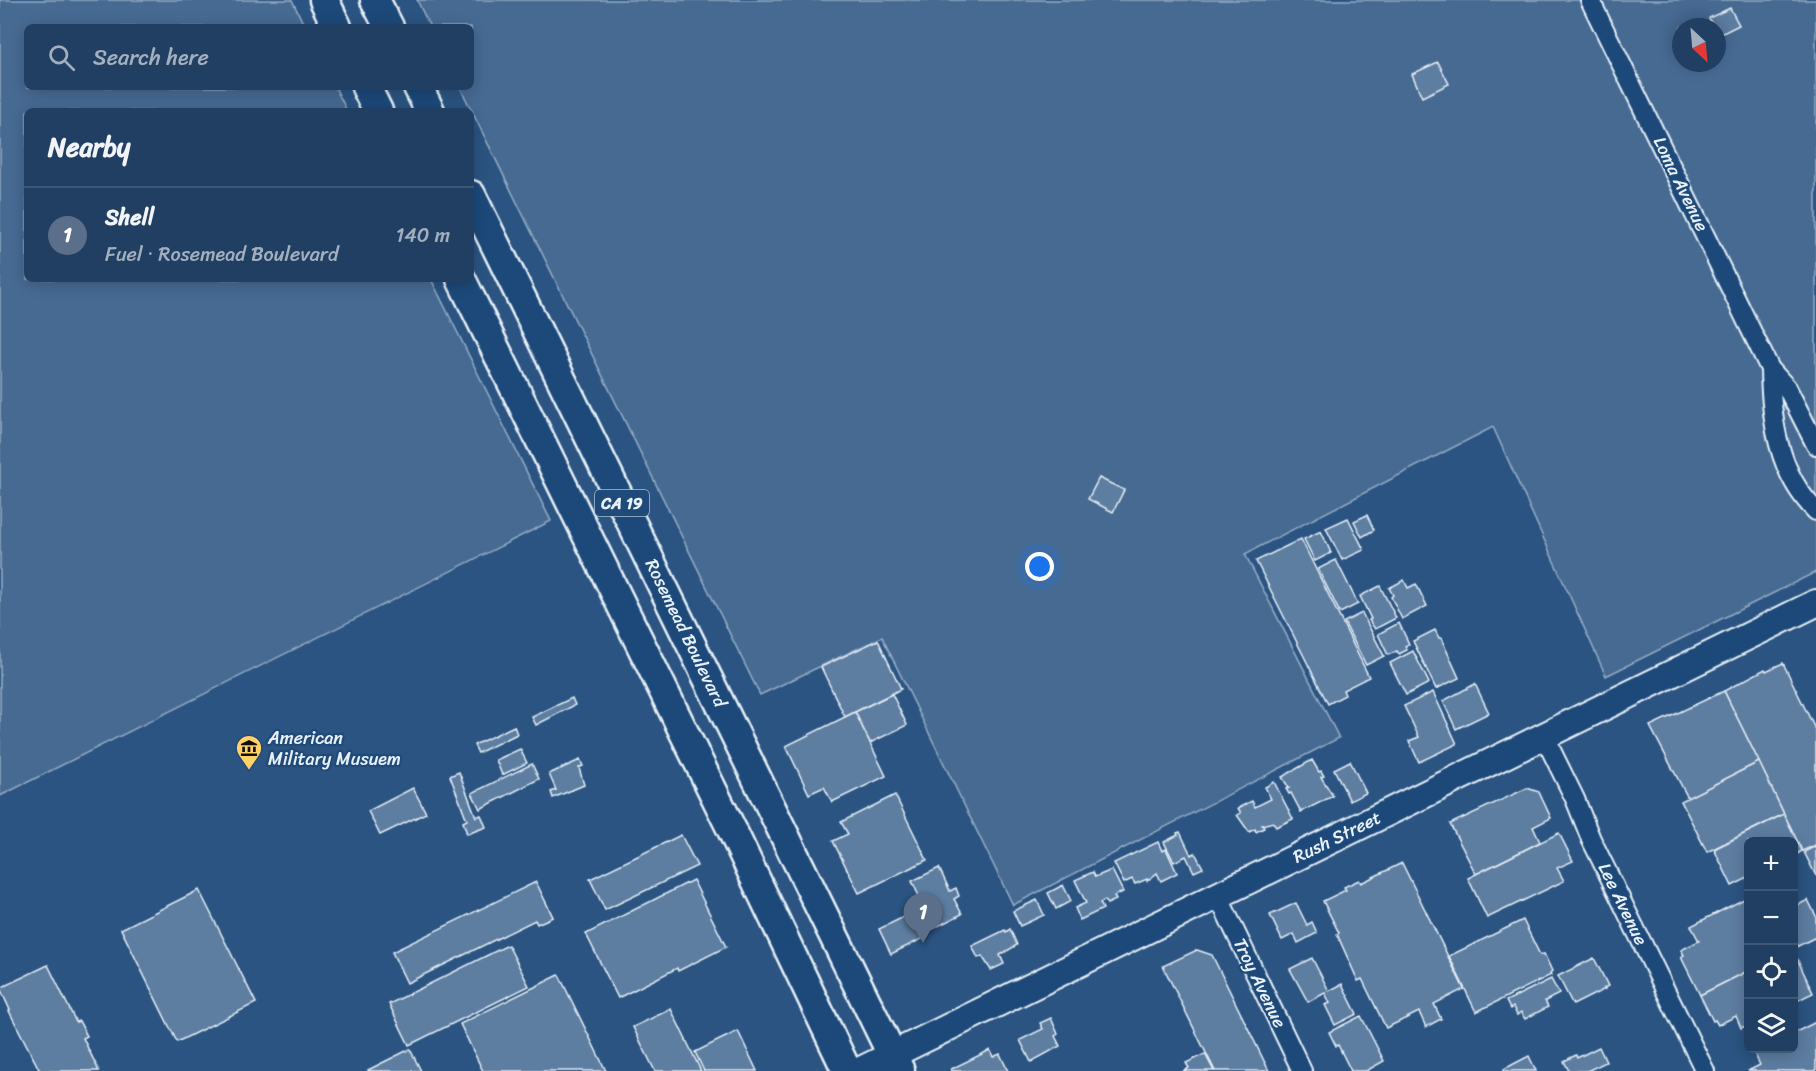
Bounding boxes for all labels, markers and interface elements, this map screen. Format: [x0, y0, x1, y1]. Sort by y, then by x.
north arrow [1672, 18, 1726, 72]
search box [24, 24, 474, 90]
text: Search here [93, 38, 209, 77]
icon: search [45, 41, 78, 74]
text: Nearby [48, 124, 130, 170]
street label: Loma Avenue [1644, 131, 1718, 237]
text: Shell [105, 198, 154, 237]
text: 1 [63, 218, 72, 253]
text: 140 m [396, 218, 450, 253]
text: Fuel · Rosemead Boulevard [105, 237, 338, 272]
road number: CA 19 [595, 490, 649, 516]
your location [1025, 552, 1054, 581]
street label: Rosemead Boulevard [636, 553, 737, 714]
place label: American Military Musuem [267, 722, 401, 775]
museum icon: American Military Musuem [234, 733, 264, 771]
street label: Rush Street [1287, 802, 1387, 872]
map controls [1744, 837, 1798, 1053]
button: + [1744, 837, 1798, 891]
street label: Lee Avenue [1589, 857, 1657, 951]
button: − [1744, 891, 1798, 945]
pin: 1 [904, 894, 942, 943]
street label: Troy Avenue [1224, 932, 1296, 1034]
button: locate [1744, 945, 1798, 999]
button: layers [1744, 999, 1798, 1053]

